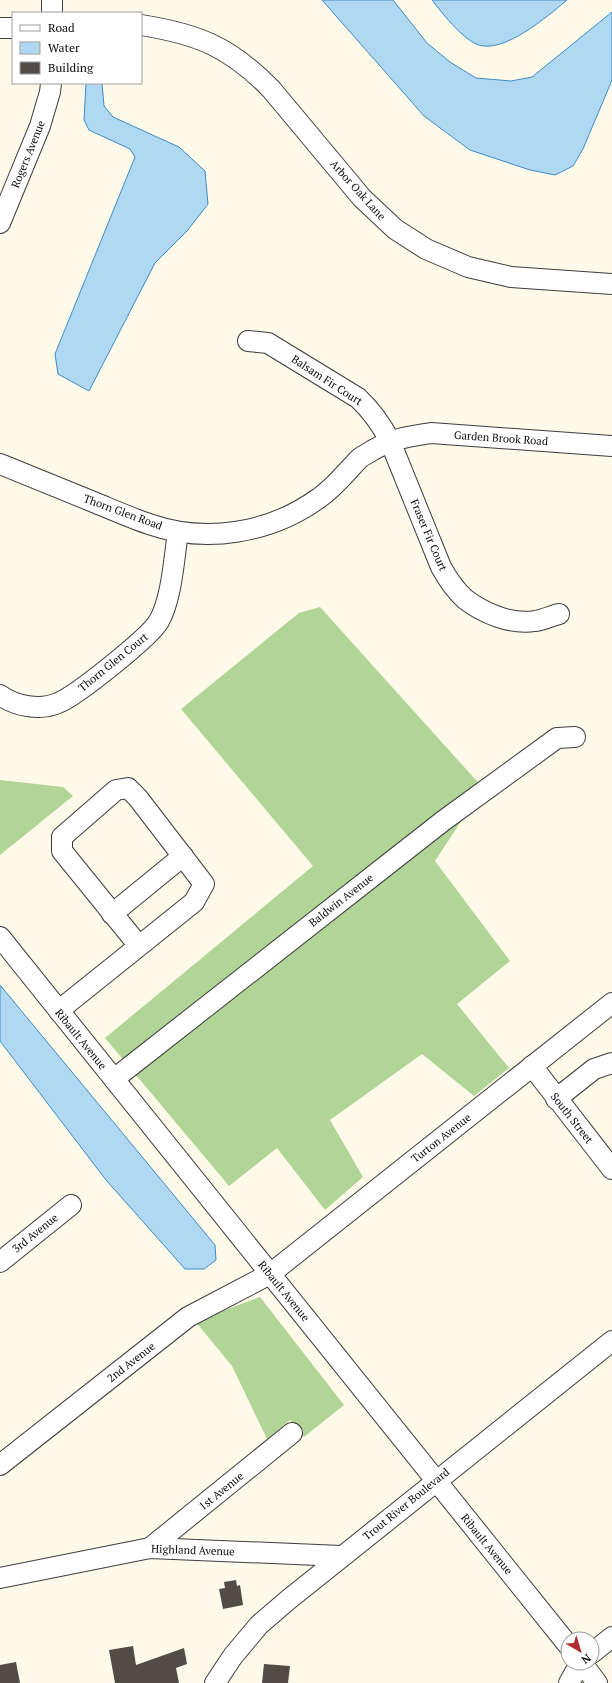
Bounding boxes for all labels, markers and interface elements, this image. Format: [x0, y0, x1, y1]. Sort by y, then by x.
legend [12, 12, 142, 84]
text: Road [48, 20, 75, 35]
text: Water [48, 40, 80, 55]
text: Building [48, 60, 94, 75]
street label: Rogers Avenue [8, 118, 48, 190]
street label: Arbor Oak Lane [327, 157, 389, 223]
street label: Balsam Fir Court [289, 352, 365, 408]
street label: Garden Brook Road [454, 428, 548, 448]
street label: Thorn Glen Road [82, 491, 164, 533]
street label: Fraser Fir Court [408, 497, 450, 573]
street label: Thorn Glen Court [75, 630, 151, 694]
street label: Baldwin Avenue [306, 870, 376, 930]
street label: Ribault Avenue [52, 1006, 110, 1073]
street label: South Street [548, 1090, 596, 1146]
street label: Turton Avenue [408, 1110, 474, 1166]
street label: 3rd Avenue [9, 1210, 61, 1256]
street label: Ribault Avenue [255, 1258, 313, 1325]
street label: 2nd Avenue [104, 1339, 158, 1385]
street label: Trout River Boulevard [360, 1465, 452, 1543]
street label: 1st Avenue [196, 1469, 246, 1513]
street label: Ribault Avenue [458, 1511, 516, 1578]
street label: Highland Avenue [151, 1542, 235, 1558]
north arrow [560, 1631, 600, 1671]
text: N [578, 1651, 594, 1667]

